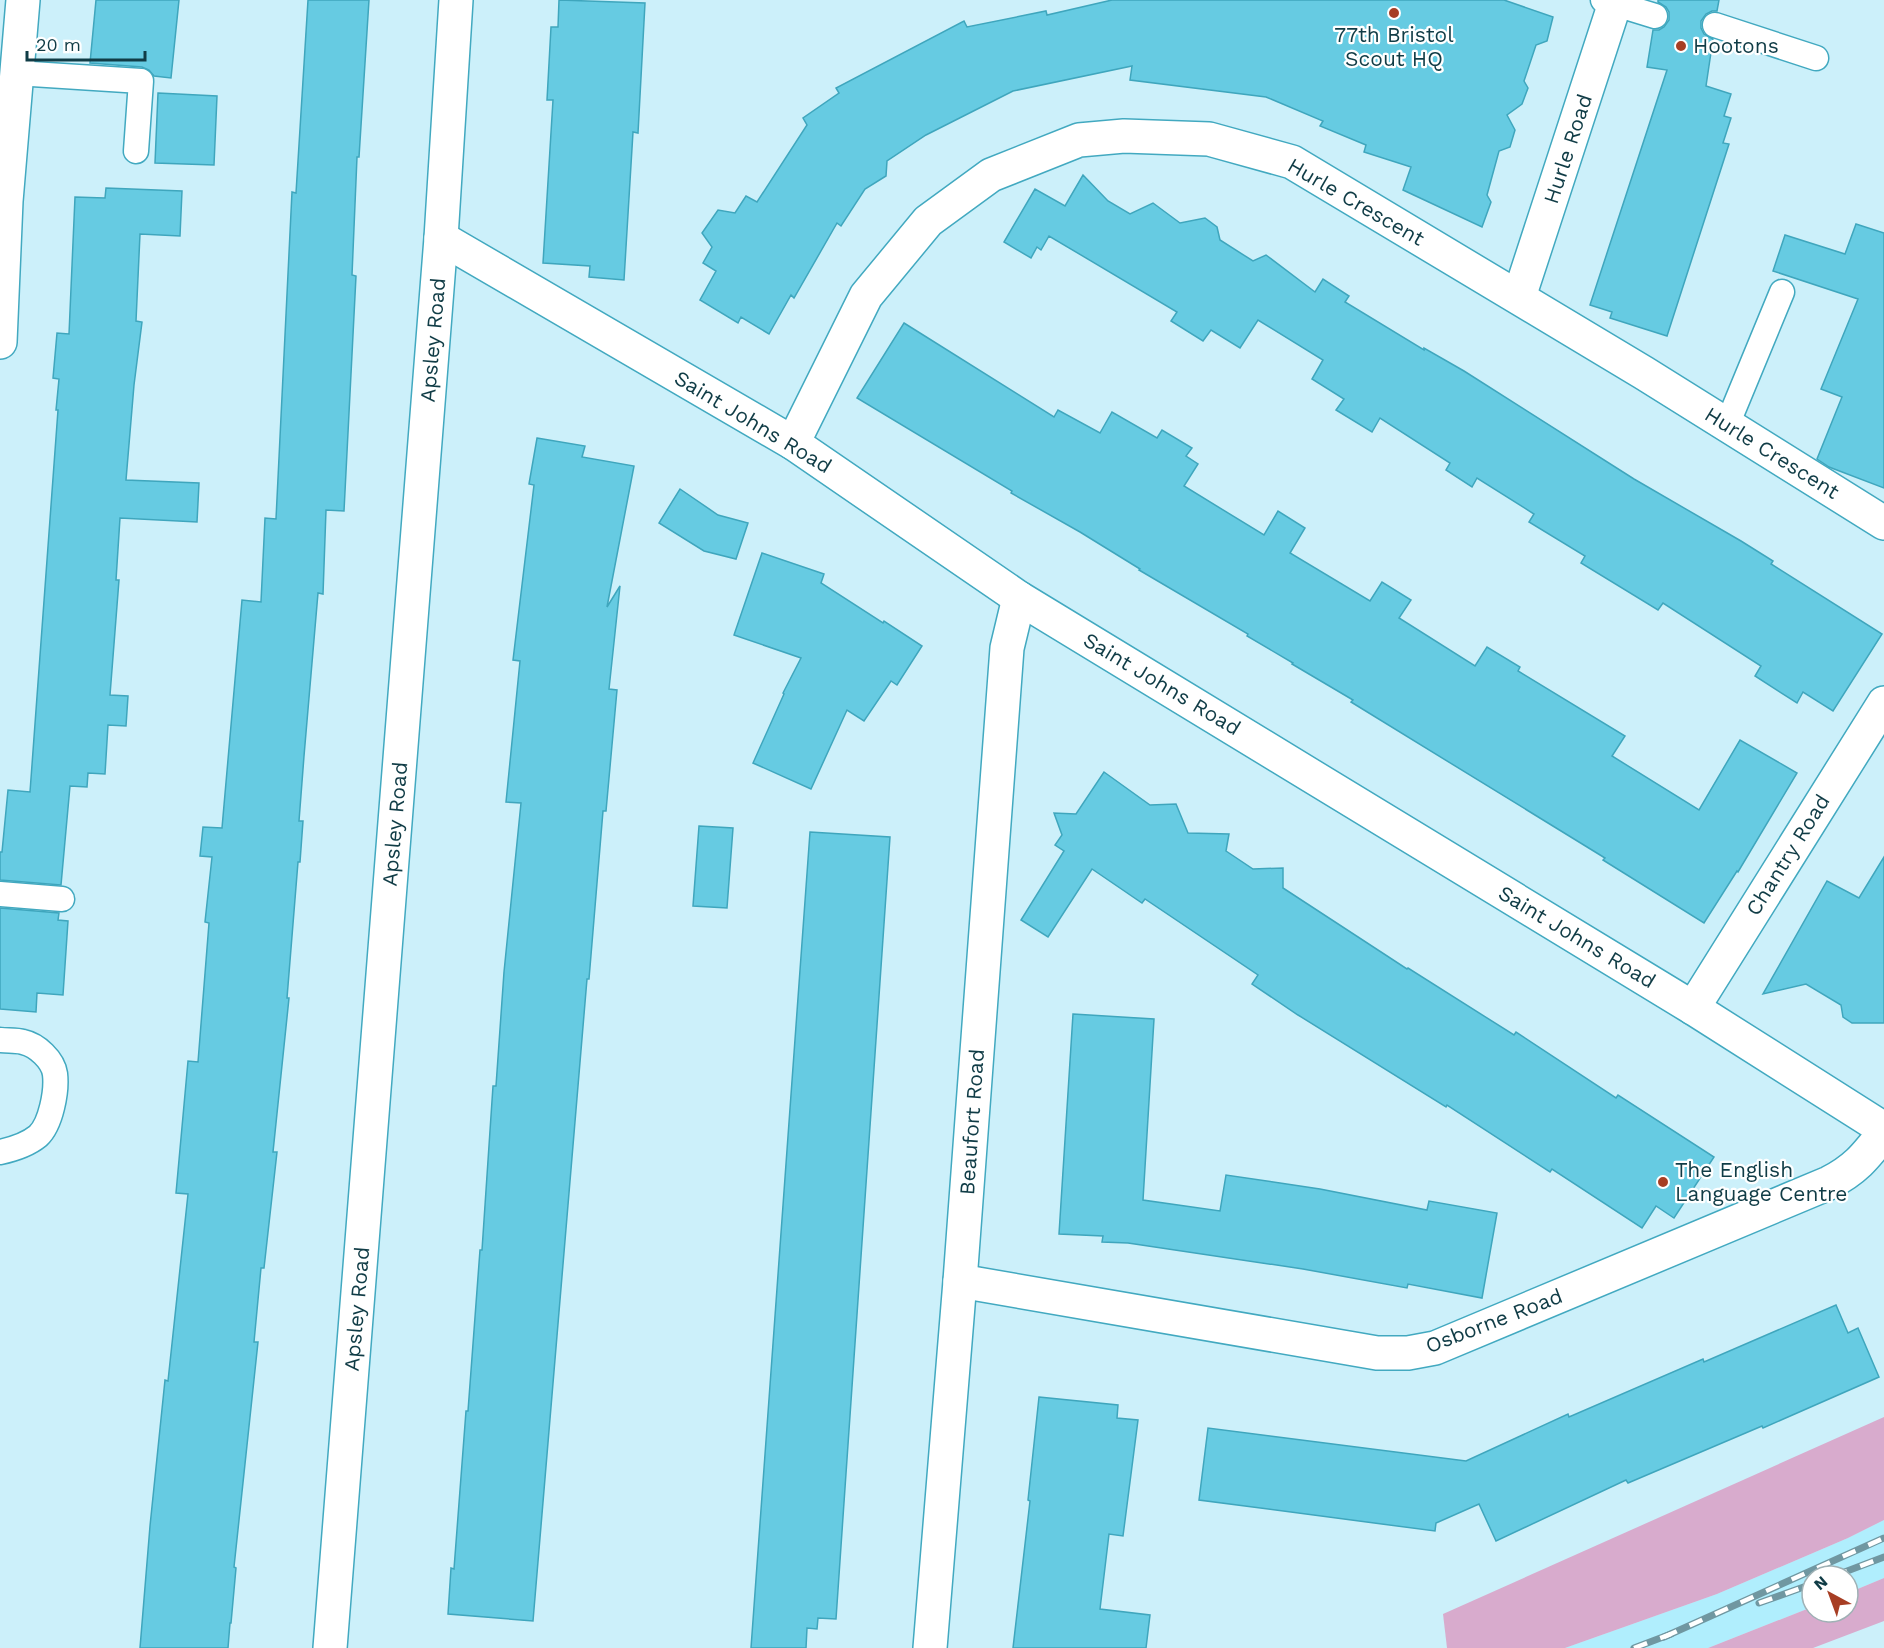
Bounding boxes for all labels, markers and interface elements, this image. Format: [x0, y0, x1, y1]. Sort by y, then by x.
marker: 77th Bristol Scout HQ [1387, 6, 1401, 20]
place label: 77th Bristol Scout HQ [1334, 22, 1454, 71]
scale bar [27, 24, 146, 62]
place label: Hootons [1693, 33, 1779, 58]
text: 20 m [36, 34, 81, 55]
marker: Hootons [1674, 39, 1688, 53]
street label: Hurle Road [1538, 91, 1597, 207]
street label: Hurle Crescent [1283, 152, 1429, 251]
street label: Apsley Road [415, 277, 450, 403]
street label: Saint Johns Road [670, 365, 836, 478]
street label: Hurle Crescent [1700, 401, 1844, 504]
street label: Saint Johns Road [1079, 627, 1245, 740]
street label: Apsley Road [377, 761, 412, 887]
street label: Chantry Road [1740, 789, 1835, 920]
street label: Saint Johns Road [1494, 880, 1660, 993]
street label: Beaufort Road [954, 1048, 989, 1196]
place label: The English Language Centre [1675, 1157, 1847, 1206]
marker: The English Language Centre [1656, 1175, 1670, 1189]
street label: Apsley Road [339, 1246, 374, 1372]
street label: Osborne Road [1422, 1283, 1566, 1358]
north arrow [1800, 1564, 1860, 1624]
text: N [1810, 1572, 1831, 1594]

